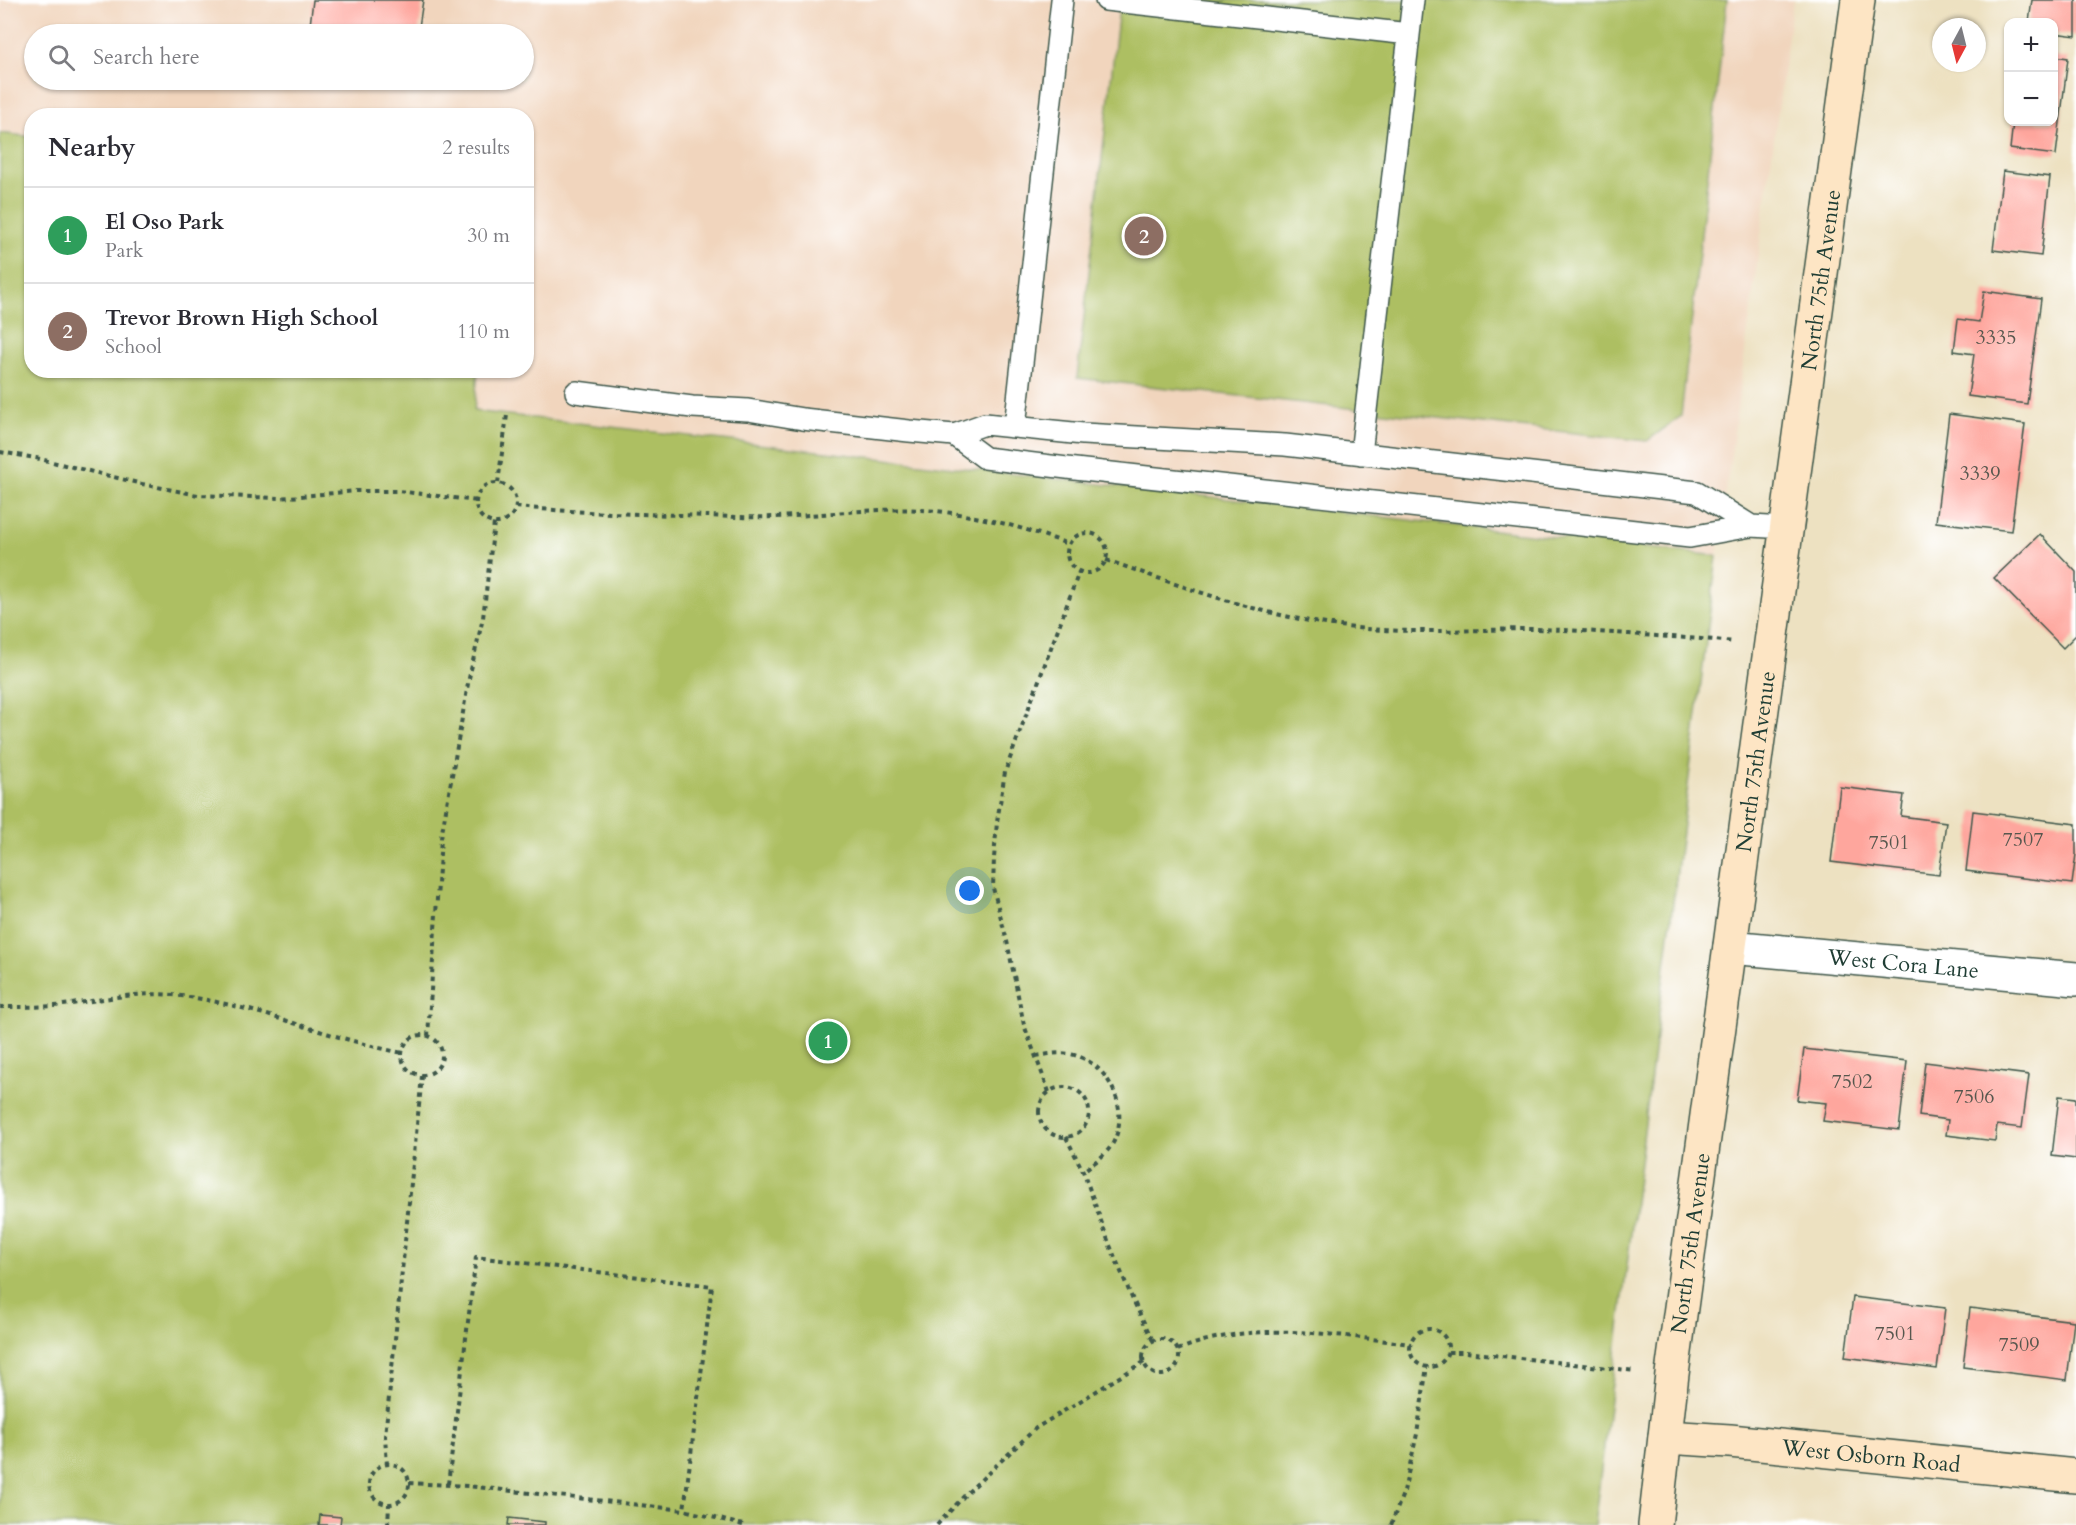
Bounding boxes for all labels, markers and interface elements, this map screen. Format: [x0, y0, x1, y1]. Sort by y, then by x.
north arrow [1932, 18, 1986, 72]
map controls [2004, 18, 2058, 126]
button: + [2004, 18, 2058, 72]
search box [24, 24, 534, 90]
icon: search [45, 41, 78, 74]
text: Search here [93, 42, 200, 72]
button: − [2004, 72, 2058, 126]
text: Nearby [48, 130, 136, 165]
text: 2 results [442, 134, 510, 161]
street label: North 75th Avenue [1794, 188, 1848, 373]
text: El Oso Park [105, 207, 224, 237]
pin: 2 [1124, 214, 1164, 258]
text: 1 [62, 222, 73, 249]
text: 30 m [467, 222, 510, 249]
text: Park [105, 237, 143, 264]
text: Trevor Brown High School [105, 303, 378, 333]
text: 2 [62, 318, 73, 345]
text: 110 m [457, 318, 510, 345]
house number: 3335 [1976, 324, 2016, 351]
text: School [105, 333, 162, 360]
house number: 3339 [1960, 460, 2000, 487]
street label: North 75th Avenue [1729, 669, 1783, 854]
house number: 7507 [2003, 826, 2043, 853]
house number: 7501 [1869, 829, 1909, 856]
your location [955, 876, 984, 905]
street label: West Cora Lane [1825, 942, 1980, 986]
pin: 1 [808, 1018, 848, 1064]
house number: 7502 [1832, 1068, 1872, 1095]
house number: 7506 [1954, 1083, 1994, 1110]
street label: North 75th Avenue [1664, 1151, 1718, 1336]
house number: 7501 [1875, 1320, 1915, 1347]
house number: 7509 [1999, 1331, 2039, 1358]
street label: West Osborn Road [1779, 1432, 1962, 1480]

